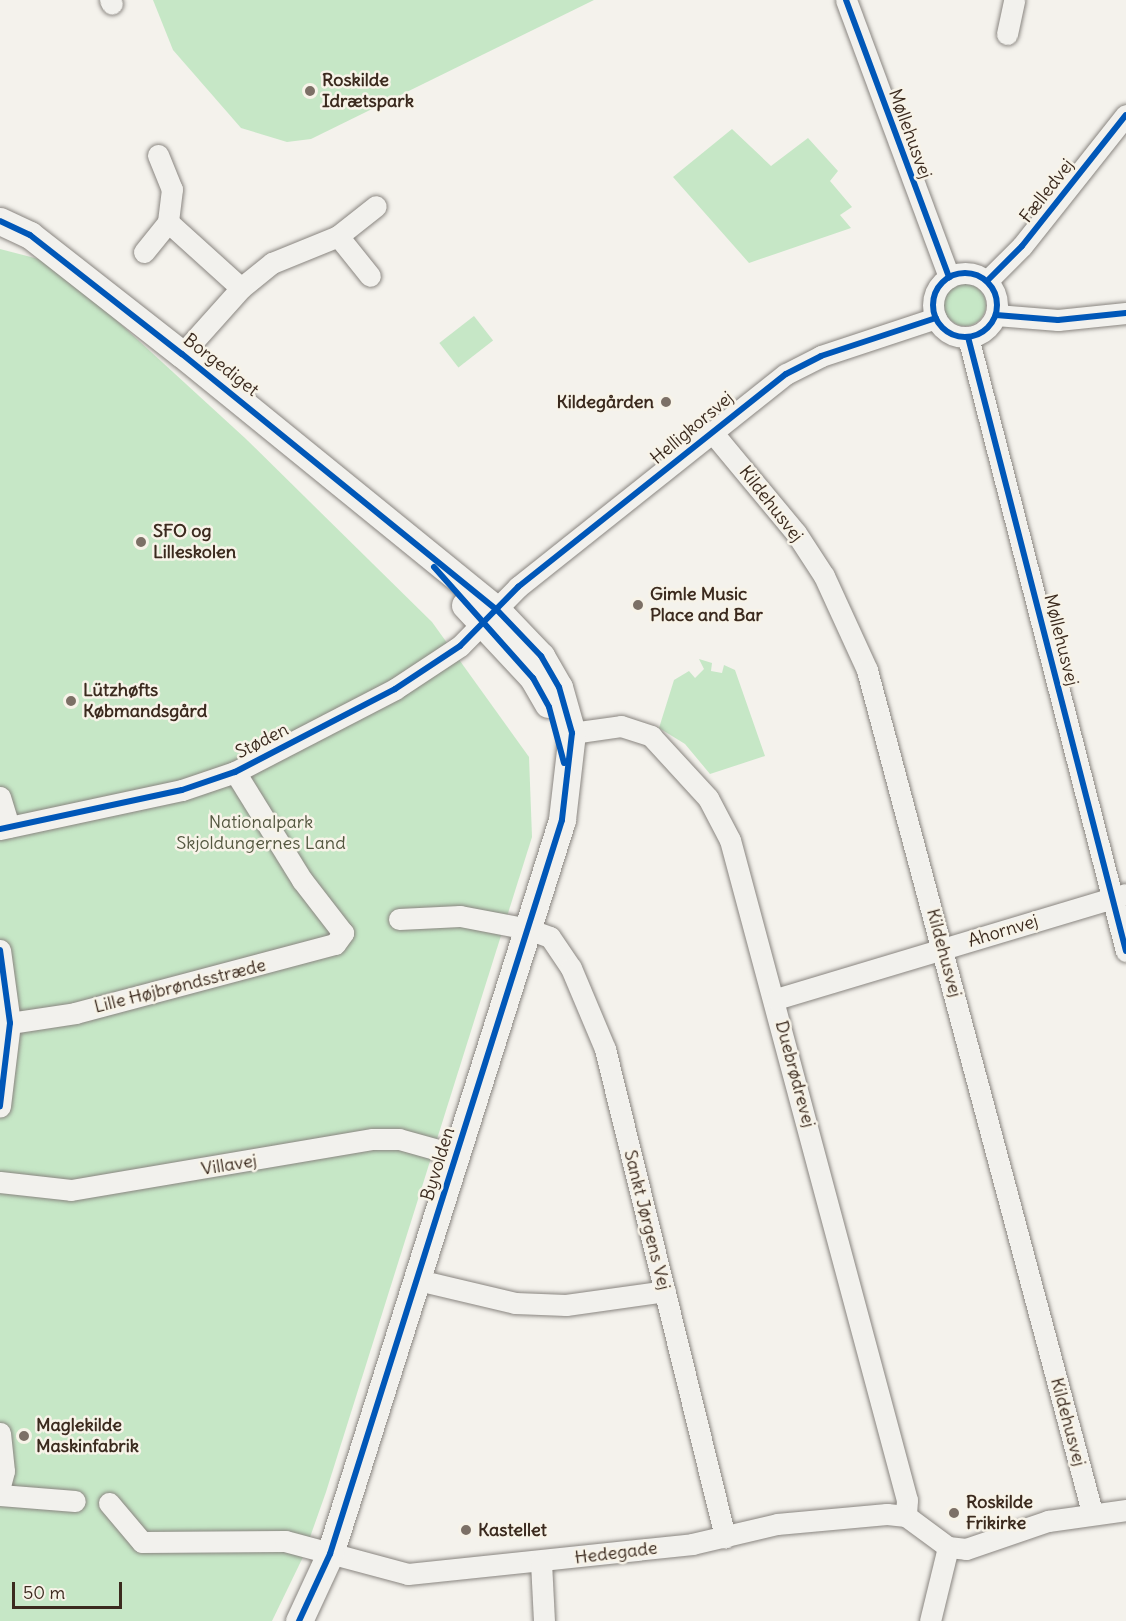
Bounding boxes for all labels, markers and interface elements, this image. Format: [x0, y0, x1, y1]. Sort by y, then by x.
place label: Roskilde Idrætspark [322, 70, 414, 112]
marker: Roskilde Idrætspark [303, 84, 317, 98]
street label: Møllehusvej [884, 86, 936, 182]
street label: Fælledvej [1015, 155, 1079, 227]
street label: Borgediget [179, 329, 263, 401]
street label: Helligkorsvej [646, 387, 738, 469]
place label: Kildegården [557, 391, 654, 413]
marker: Kildegården [659, 395, 673, 409]
street label: Kildehusvej [735, 462, 807, 546]
place label: SFO og Lilleskolen [153, 521, 236, 564]
marker: SFO og Lilleskolen [134, 535, 148, 549]
place label: Gimle Music Place and Bar [650, 584, 763, 626]
street label: Møllehusvej [1039, 592, 1083, 688]
marker: Gimle Music Place and Bar [631, 598, 645, 612]
place label: Lützhøfts Købmandsgård [83, 680, 207, 722]
marker: Lützhøfts Købmandsgård [64, 694, 78, 708]
street label: Støden [232, 719, 292, 763]
park label: Nationalpark Skjoldungernes Land [176, 812, 346, 854]
street label: Kildehusvej [922, 906, 966, 1000]
street label: Ahornvej [965, 910, 1041, 952]
street label: Lille Højbrøndsstræde [92, 954, 268, 1018]
street label: Duebrødrevej [770, 1018, 820, 1130]
street label: Byvolden [417, 1125, 459, 1203]
street label: Sankt Jørgens Vej [619, 1148, 675, 1292]
street label: Villavej [200, 1150, 258, 1180]
street label: Kildehusvej [1046, 1375, 1090, 1469]
place label: Maglekilde Maskinfabrik [36, 1415, 139, 1458]
marker: Maglekilde Maskinfabrik [17, 1429, 31, 1443]
place label: Roskilde Frikirke [966, 1492, 1033, 1534]
marker: Roskilde Frikirke [947, 1506, 961, 1520]
place label: Kastellet [478, 1519, 547, 1541]
marker: Kastellet [459, 1523, 473, 1537]
street label: Hedegade [573, 1537, 659, 1569]
scale bar [15, 1570, 124, 1608]
text: 50 m [23, 1581, 65, 1604]

